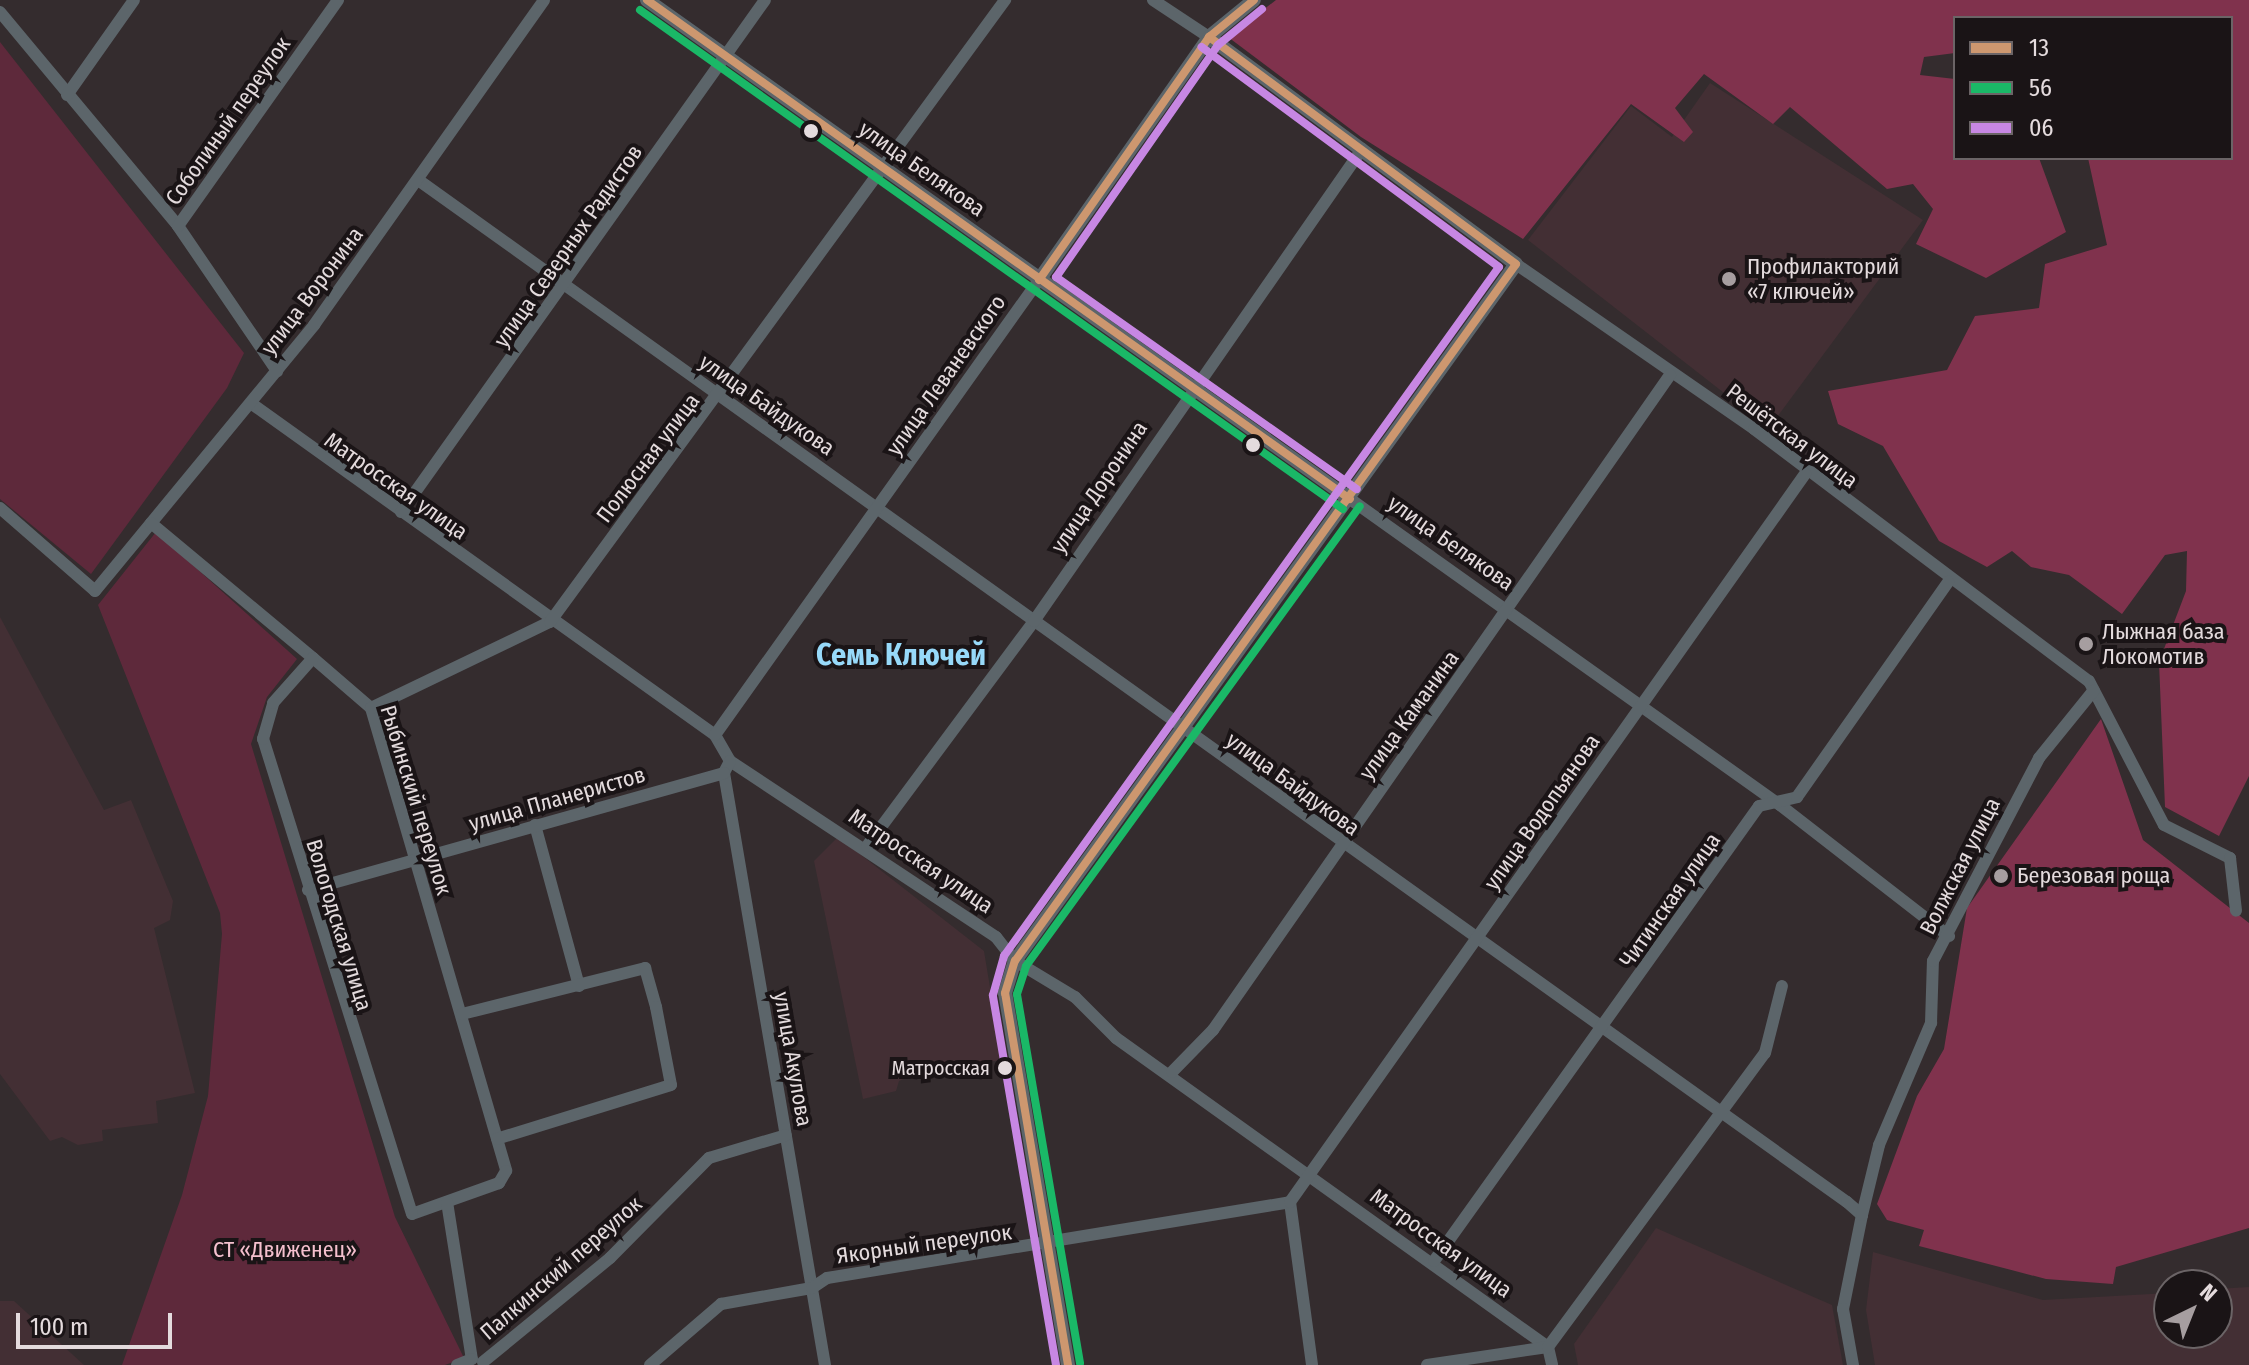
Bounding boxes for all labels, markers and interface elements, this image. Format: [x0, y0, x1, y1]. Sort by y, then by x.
legend [1953, 16, 2233, 160]
street label: Соболиный переулок [160, 32, 296, 210]
text: 13 [2029, 34, 2049, 62]
text: 56 [2029, 74, 2052, 102]
text: 06 [2029, 114, 2053, 142]
street label: улица Белякова [854, 116, 990, 222]
unlabelled marker [803, 123, 819, 139]
street label: улица Северных Радистов [488, 140, 648, 352]
street label: улица Воронина [255, 222, 369, 360]
place label: Профилакторий «7 ключей» [1747, 253, 1899, 304]
marker: Профилакторий «7 ключей» [1718, 268, 1740, 290]
street label: улица Леваневского [881, 290, 1011, 460]
street label: улица Байдукова [694, 349, 840, 461]
street label: Решётская улица [1721, 378, 1863, 494]
street label: Полюсная улица [591, 388, 705, 528]
street label: улица Доронина [1045, 416, 1153, 558]
street label: Матросская улица [319, 427, 473, 545]
unlabelled marker [1245, 437, 1261, 453]
street label: улица Белякова [1383, 490, 1519, 596]
place label: Лыжная база Локомотив [2102, 618, 2225, 670]
marker: Лыжная база Локомотив [2077, 635, 2095, 653]
district label: Семь Ключей [816, 637, 986, 673]
street label: улица Каманина [1353, 645, 1465, 785]
street label: Рыбинский переулок [375, 702, 457, 898]
street label: улица Байдукова [1221, 727, 1365, 841]
street label: улица Водопьянова [1478, 729, 1606, 895]
street label: улица Планеристов [466, 761, 648, 837]
street label: Волжская улица [1914, 793, 2006, 939]
street label: Матросская улица [844, 803, 998, 919]
street label: Читинская улица [1614, 828, 1726, 972]
street label: Вологодская улица [300, 836, 378, 1014]
place label: Березовая роща [2017, 863, 2170, 889]
marker: Березовая роща [1992, 867, 2010, 885]
street label: улица Акулова [768, 990, 818, 1128]
place label: Матросская [892, 1056, 990, 1080]
marker: Матросская [997, 1060, 1013, 1076]
street label: Матросская улица [1365, 1183, 1517, 1303]
street label: Палкинский переулок [475, 1191, 647, 1345]
street label: Якорный переулок [835, 1219, 1013, 1269]
park label: СТ «Движенец» [213, 1237, 357, 1263]
north arrow [2153, 1269, 2233, 1349]
text: N [2194, 1278, 2222, 1307]
scale bar [20, 1297, 176, 1347]
text: 100 m [30, 1313, 88, 1341]

